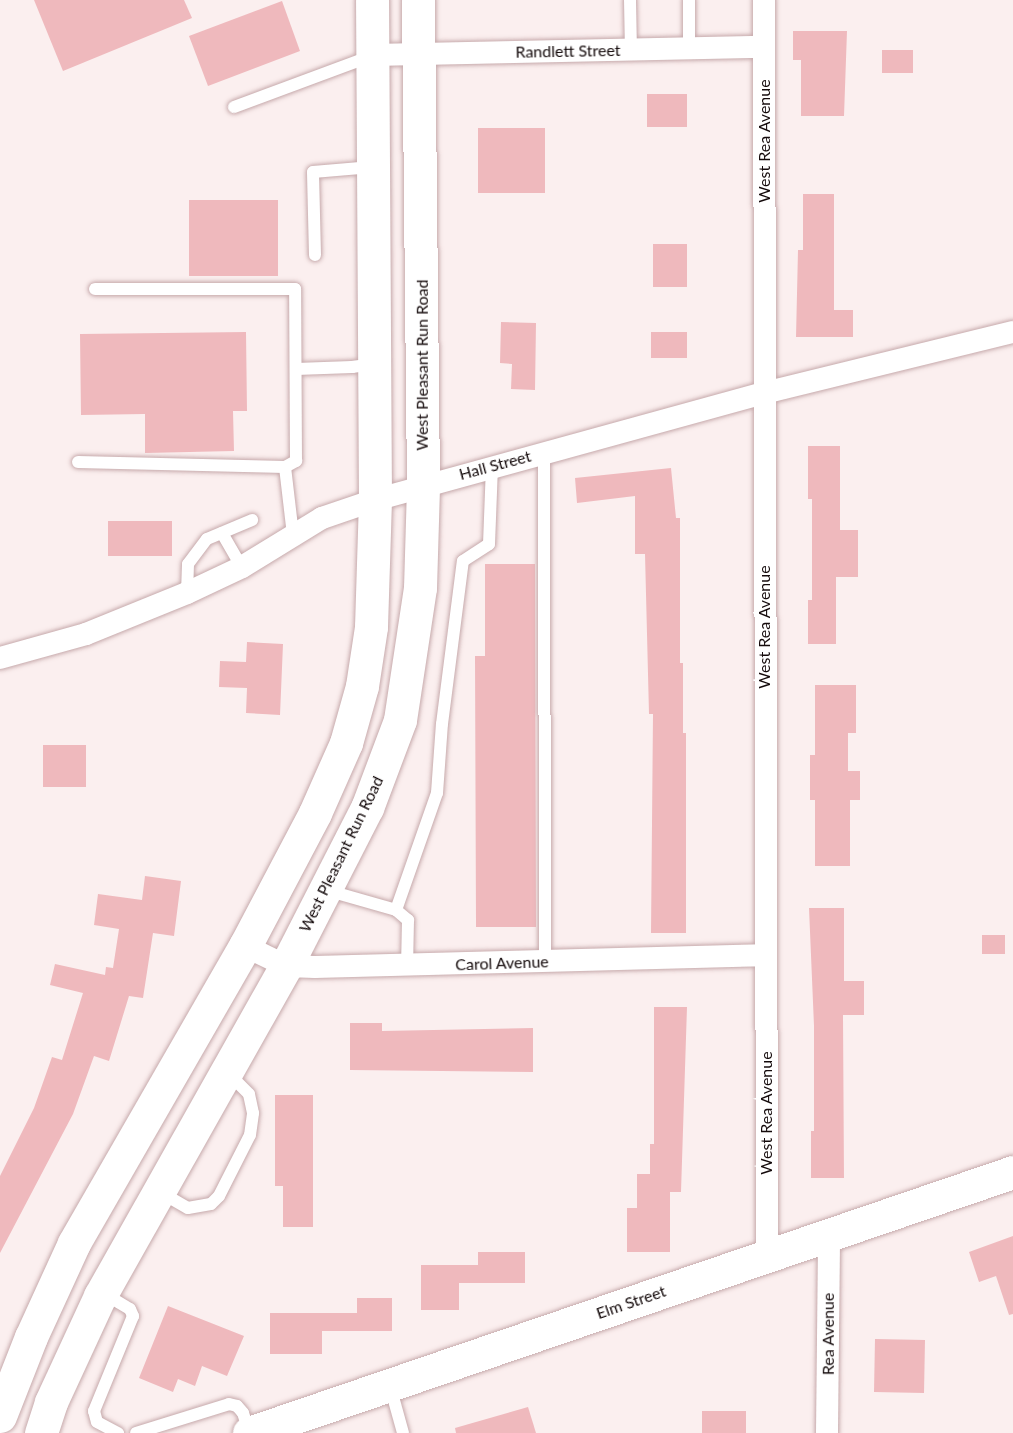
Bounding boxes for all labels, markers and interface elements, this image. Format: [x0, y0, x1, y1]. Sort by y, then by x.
street label: Randlett Street [515, 40, 621, 62]
street label: West Rea Avenue [754, 79, 774, 203]
street label: West Pleasant Run Road [412, 279, 432, 451]
street label: Hall Street [457, 446, 533, 484]
street label: West Rea Avenue [754, 565, 774, 689]
street label: West Pleasant Run Road [295, 773, 387, 935]
street label: Carol Avenue [455, 952, 549, 974]
street label: West Rea Avenue [756, 1051, 776, 1175]
street label: Elm Street [594, 1281, 668, 1323]
street label: Rea Avenue [818, 1293, 838, 1375]

